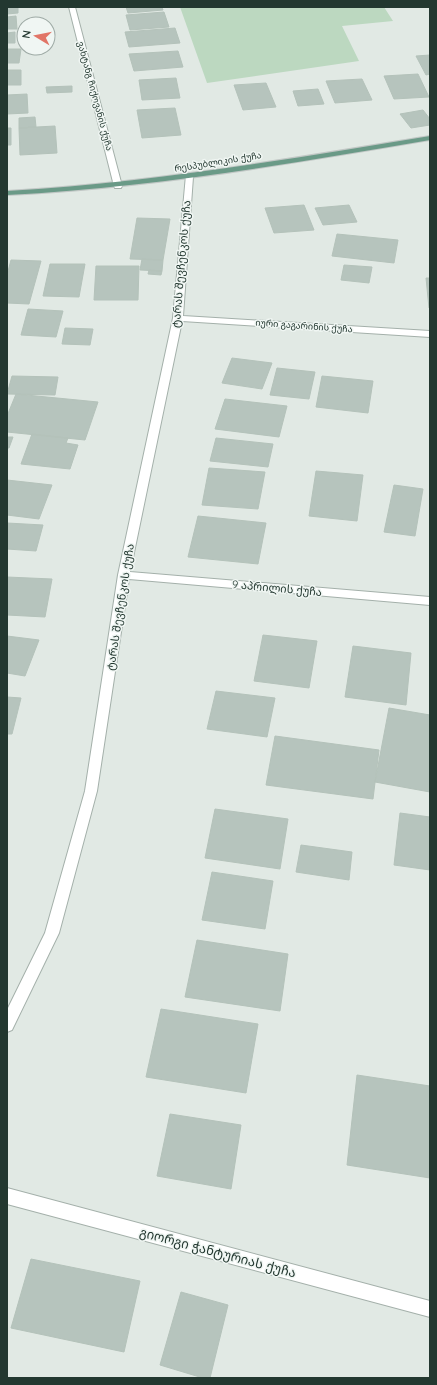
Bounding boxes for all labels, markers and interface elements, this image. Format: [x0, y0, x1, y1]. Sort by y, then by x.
north arrow [16, 16, 56, 56]
text: N [19, 29, 34, 39]
street label: ვახტანგ ჩიქოვანის ქუჩა [76, 40, 115, 152]
street label: რესპუბლიკის ქუჩა [174, 149, 262, 175]
street label: ტარას შევჩენკოს ქუჩა [168, 199, 194, 329]
street label: იური გაგარინის ქუჩა [255, 317, 353, 334]
street label: ტარას შევჩენკოს ქუჩა [103, 543, 137, 671]
street label: 9 აპრილის ქუჩა [231, 577, 323, 599]
street label: გიორგი ჭანტურიას ქუჩა [138, 1223, 298, 1281]

